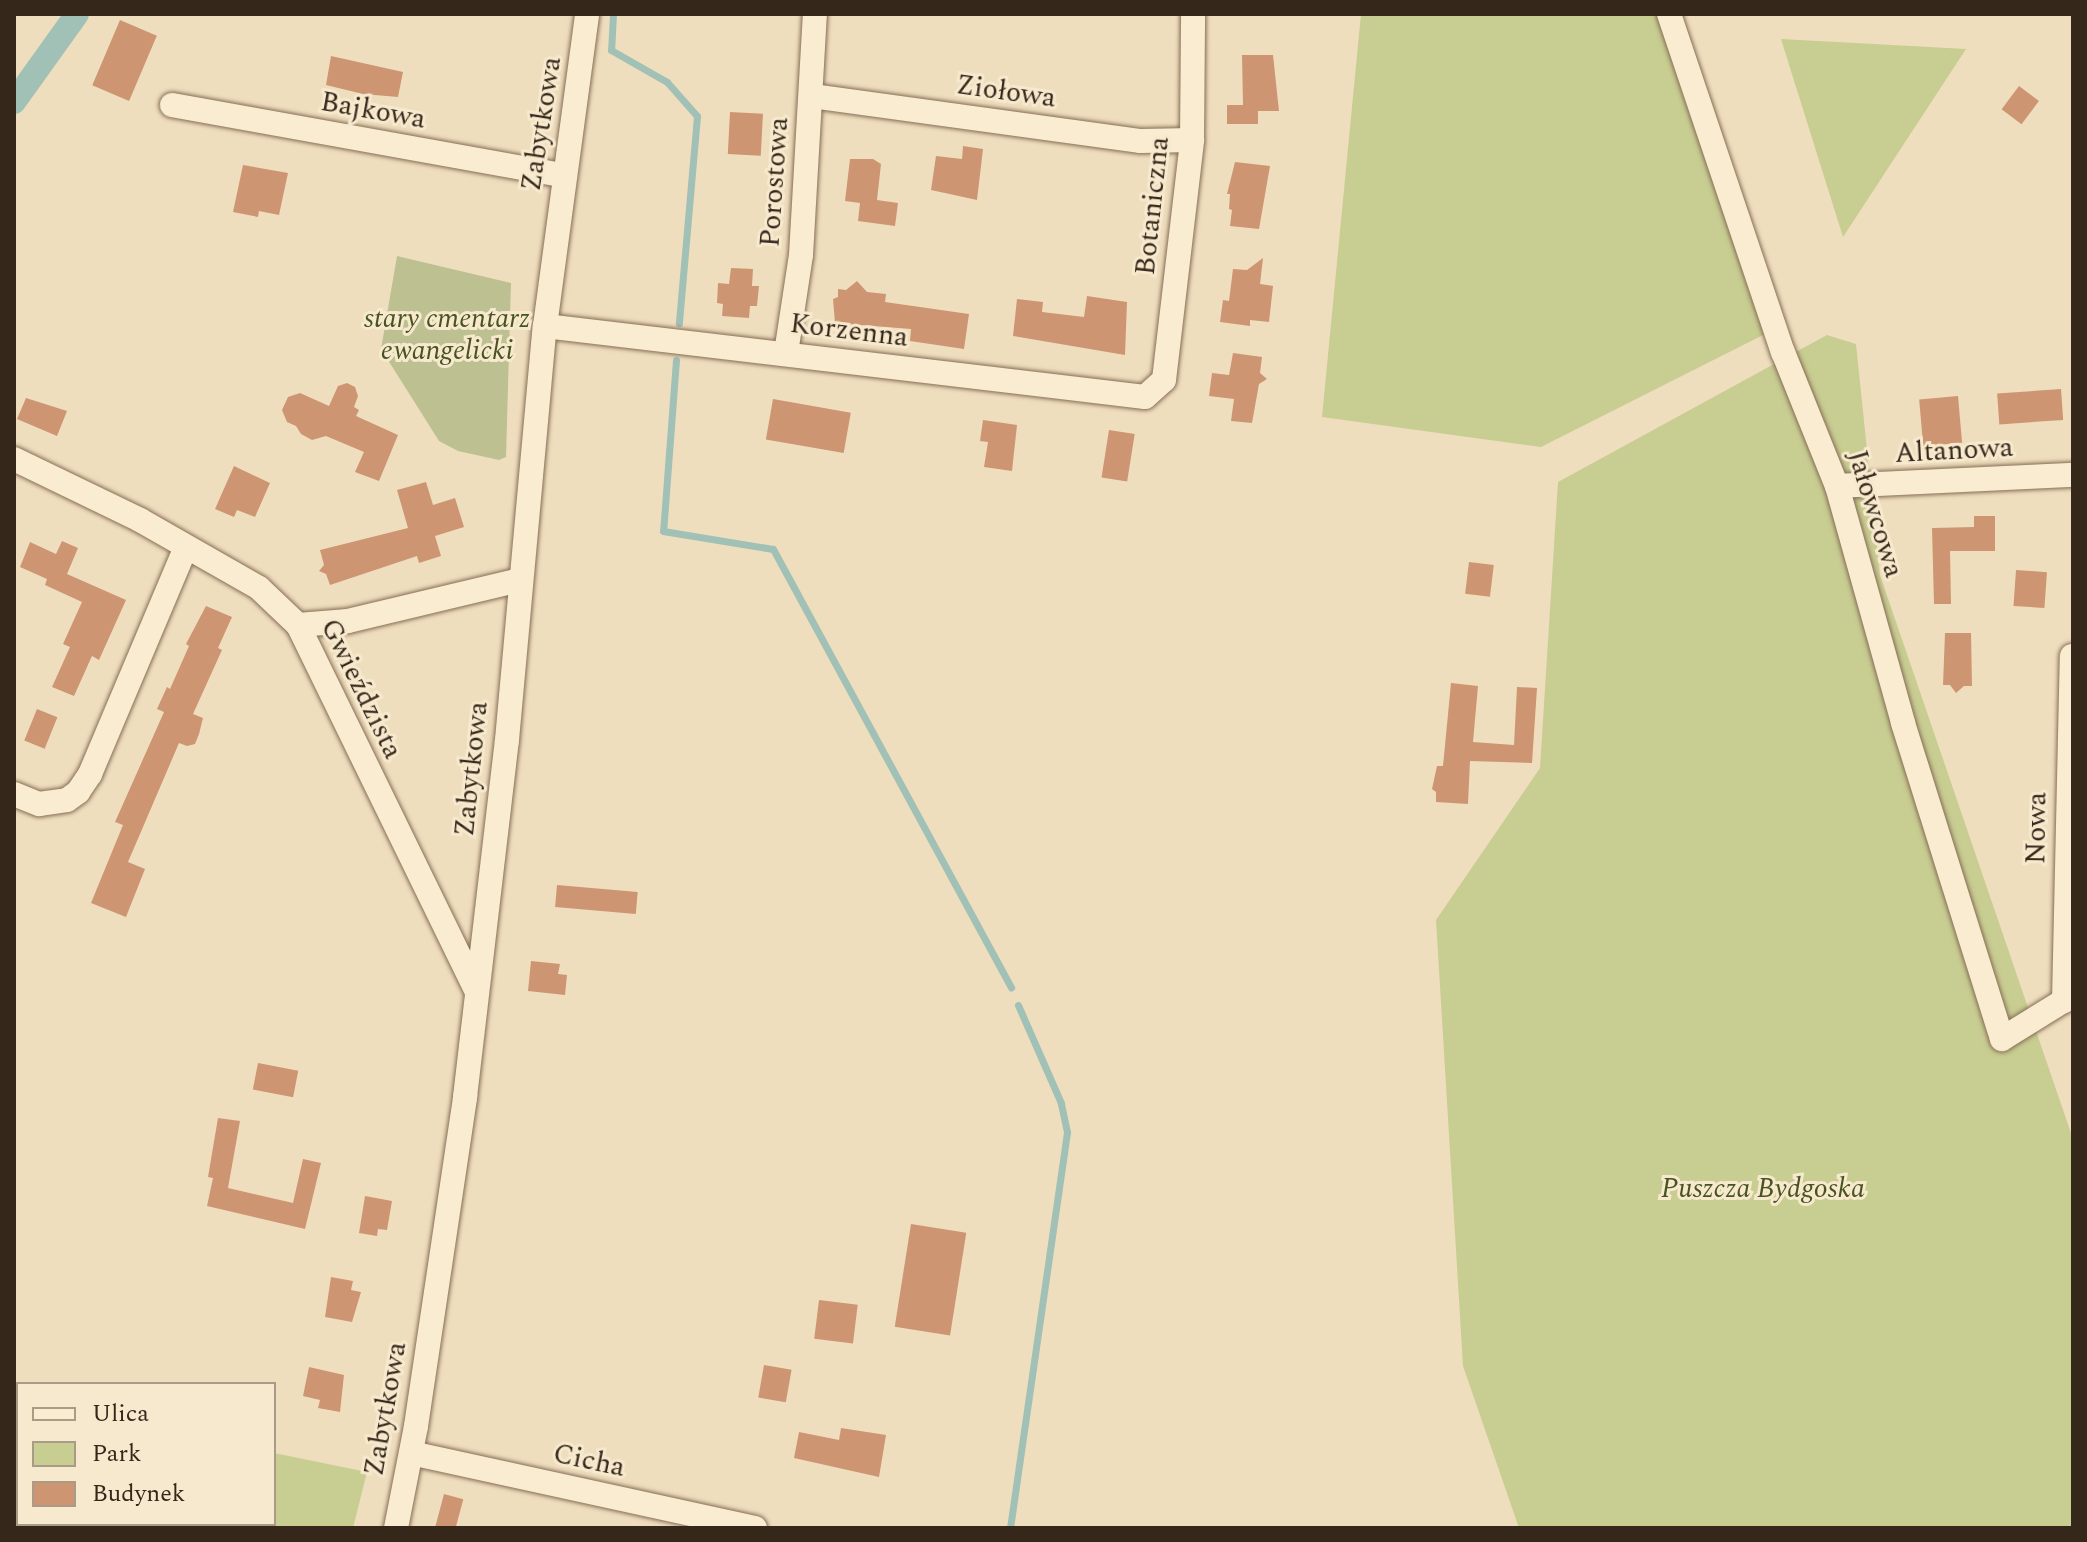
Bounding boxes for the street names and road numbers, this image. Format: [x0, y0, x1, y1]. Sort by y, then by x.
street label: Zabytkowa [515, 54, 569, 194]
street label: Ziołowa [954, 68, 1058, 116]
street label: Bajkowa [318, 85, 428, 137]
street label: Porostowa [754, 116, 796, 248]
street label: Botaniczna [1129, 135, 1177, 277]
street label: Korzenna [788, 307, 910, 355]
street label: Altanowa [1894, 431, 2014, 471]
street label: Jałowcowa [1840, 446, 1910, 582]
street label: Gwieździsta [313, 614, 409, 764]
street label: Zabytkowa [448, 700, 496, 838]
street label: Nowa [2020, 792, 2054, 864]
street label: Zabytkowa [358, 1339, 414, 1479]
street label: Cicha [550, 1437, 628, 1485]

